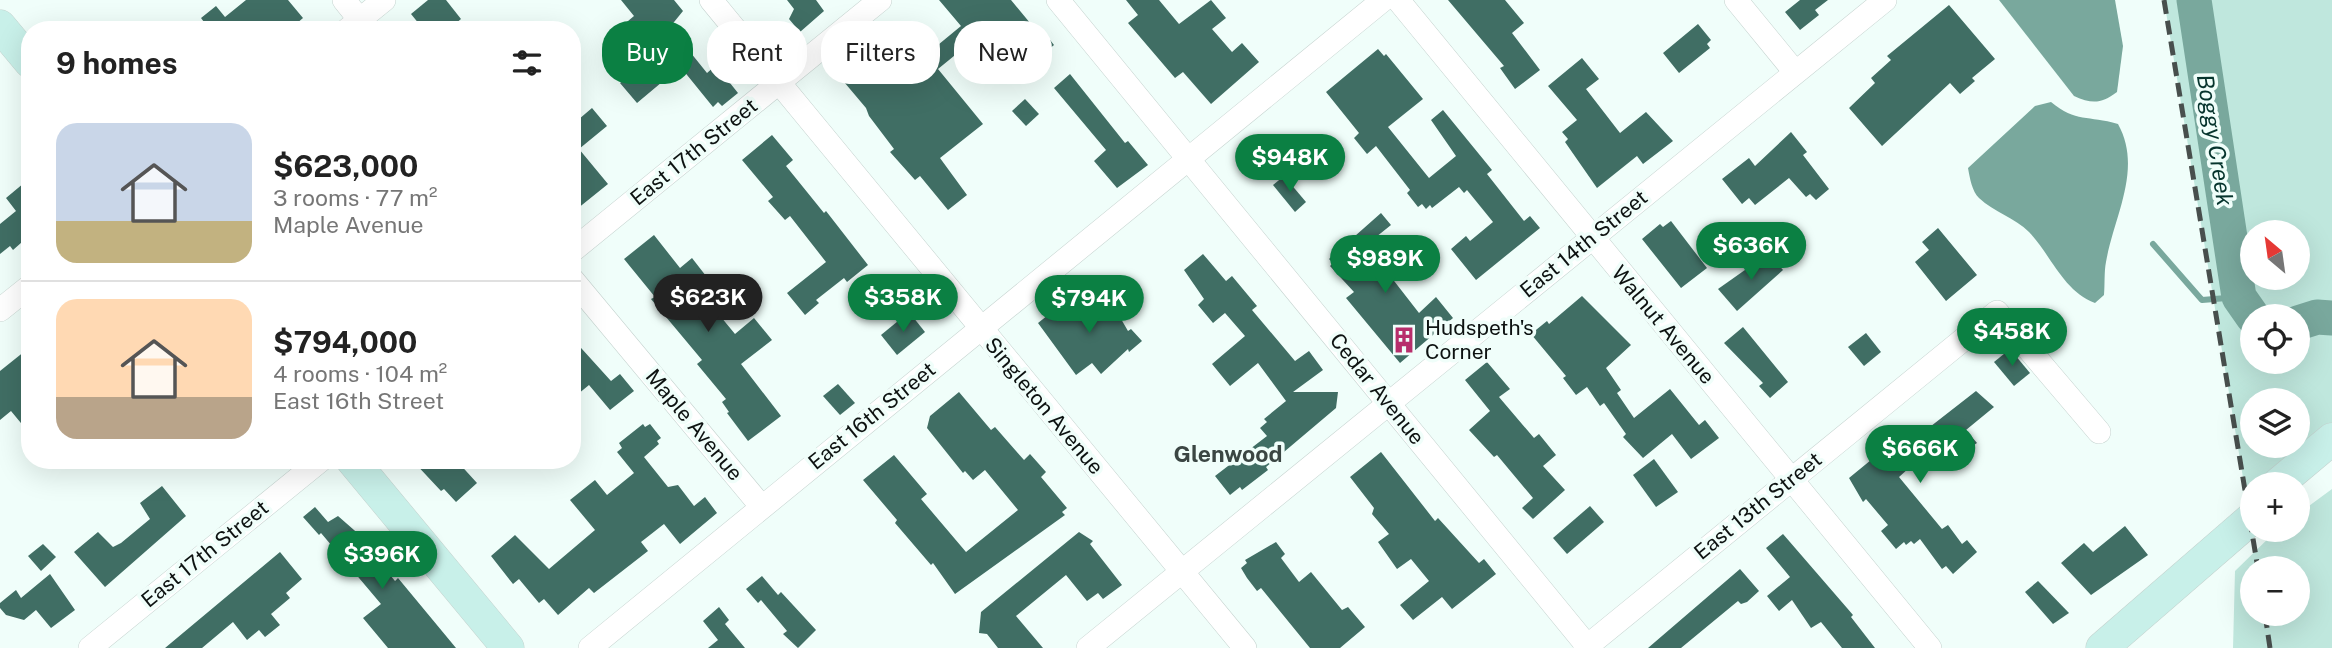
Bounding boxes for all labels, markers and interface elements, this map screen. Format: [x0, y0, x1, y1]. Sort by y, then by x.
chip: Buy [602, 21, 693, 84]
chip: Rent [707, 21, 807, 84]
chip: Filters [821, 21, 940, 84]
chip: New [954, 21, 1052, 84]
icon: filters [508, 44, 546, 82]
text: 9 homes [56, 45, 178, 81]
water label: Boggy Creek [2192, 72, 2239, 208]
street label: East 17th Street [625, 93, 762, 210]
pin: $948K [1241, 134, 1339, 194]
text: $948K [1251, 143, 1329, 170]
text: $623,000 [273, 148, 418, 184]
icon: home [112, 151, 196, 235]
text: 3 rooms · 77 m² [273, 184, 437, 211]
street label: East 14th Street [1515, 185, 1652, 303]
text: Maple Avenue [273, 211, 424, 238]
north arrow [2240, 220, 2310, 290]
map controls [2240, 220, 2310, 626]
pin: $636K [1702, 222, 1800, 282]
text: $636K [1712, 231, 1790, 258]
pin: $989K [1336, 236, 1434, 295]
text: $989K [1346, 244, 1424, 271]
street label: Walnut Avenue [1607, 260, 1720, 389]
pin: $623K [659, 274, 757, 334]
pin: $358K [854, 274, 952, 334]
pin: $794K [1040, 276, 1138, 335]
text: $623K [669, 283, 747, 310]
text: $358K [864, 283, 942, 310]
text: $794K [1051, 284, 1127, 311]
button: locate [2240, 304, 2310, 374]
pin: $458K [1963, 308, 2061, 368]
place label: Hudspeth's Corner [1425, 315, 1534, 364]
text: $458K [1973, 317, 2051, 344]
text: $794,000 [273, 324, 417, 360]
building icon: Hudspeth's Corner [1389, 325, 1419, 355]
icon: home [112, 327, 196, 411]
street label: Cedar Avenue [1325, 328, 1430, 449]
street label: Singleton Avenue [980, 332, 1109, 479]
street label: East 16th Street [803, 357, 940, 475]
text: 4 rooms · 104 m² [273, 360, 447, 387]
street label: Maple Avenue [641, 364, 748, 485]
text: East 16th Street [273, 387, 444, 414]
button: layers [2240, 388, 2310, 458]
pin: $666K [1871, 426, 1969, 485]
text: $666K [1881, 434, 1959, 461]
district label: Glenwood [1173, 440, 1283, 467]
street label: East 13th Street [1689, 447, 1826, 565]
button: + [2240, 472, 2310, 542]
street label: East 17th Street [136, 495, 273, 612]
pin: $396K [333, 532, 431, 591]
text: $396K [343, 540, 421, 567]
button: − [2240, 556, 2310, 626]

